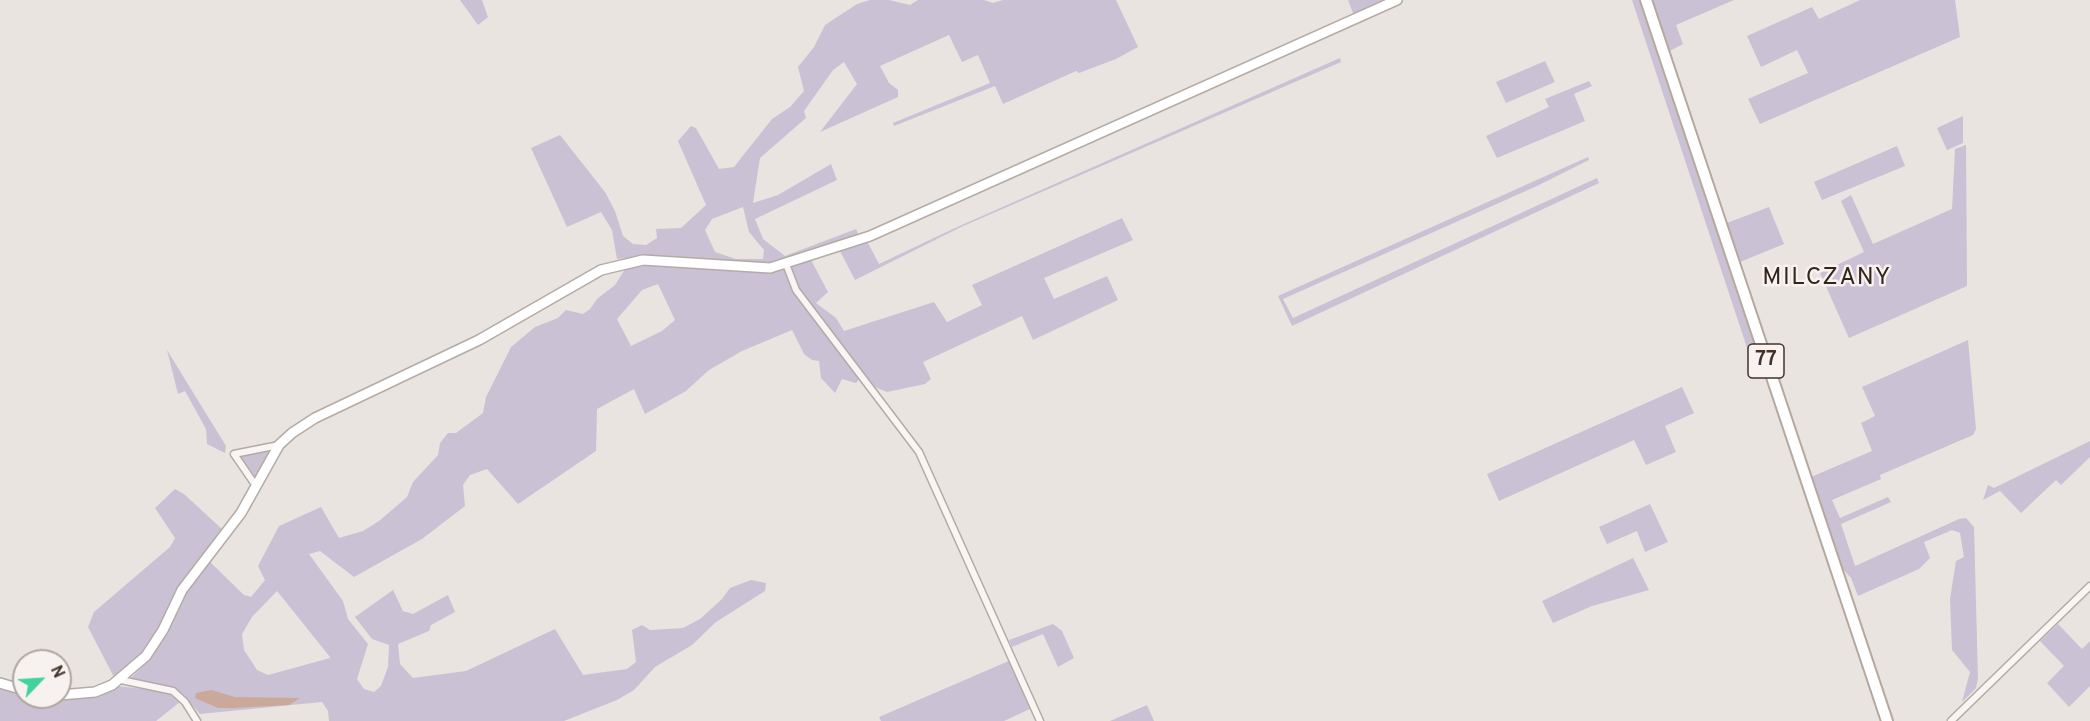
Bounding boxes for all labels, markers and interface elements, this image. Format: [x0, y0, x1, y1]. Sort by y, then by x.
district label: MILCZANY [1762, 265, 1892, 293]
road number: 77 [1748, 344, 1784, 378]
north arrow [12, 649, 72, 709]
text: N [45, 663, 68, 682]

